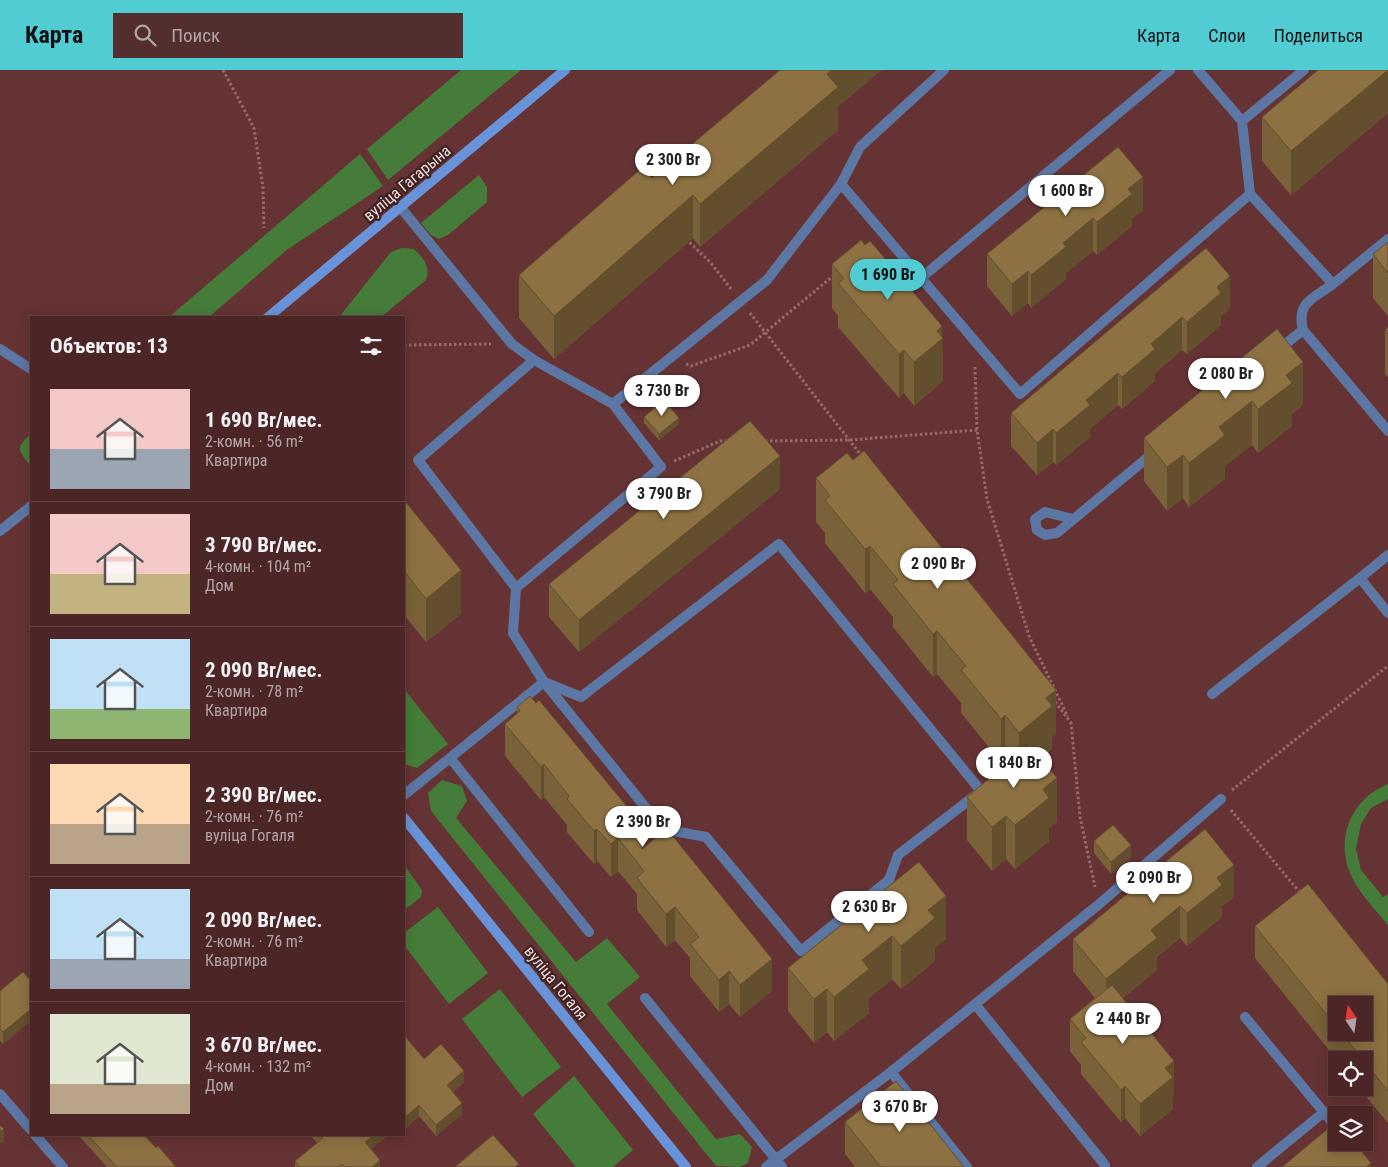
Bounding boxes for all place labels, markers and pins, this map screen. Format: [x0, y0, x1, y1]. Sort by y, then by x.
pin: 2 300 Br [621, 144, 725, 186]
pin: 1 600 Br [1014, 174, 1118, 217]
pin: 1 690 Br [836, 258, 940, 301]
pin: 2 080 Br [1174, 358, 1278, 400]
pin: 3 730 Br [610, 374, 714, 417]
pin: 3 790 Br [612, 478, 716, 520]
pin: 2 090 Br [886, 548, 990, 590]
pin: 1 840 Br [962, 746, 1066, 789]
pin: 2 390 Br [591, 806, 695, 848]
pin: 2 090 Br [1102, 862, 1206, 904]
pin: 2 630 Br [817, 890, 921, 933]
pin: 2 440 Br [1071, 1002, 1175, 1045]
pin: 3 670 Br [848, 1090, 952, 1133]

